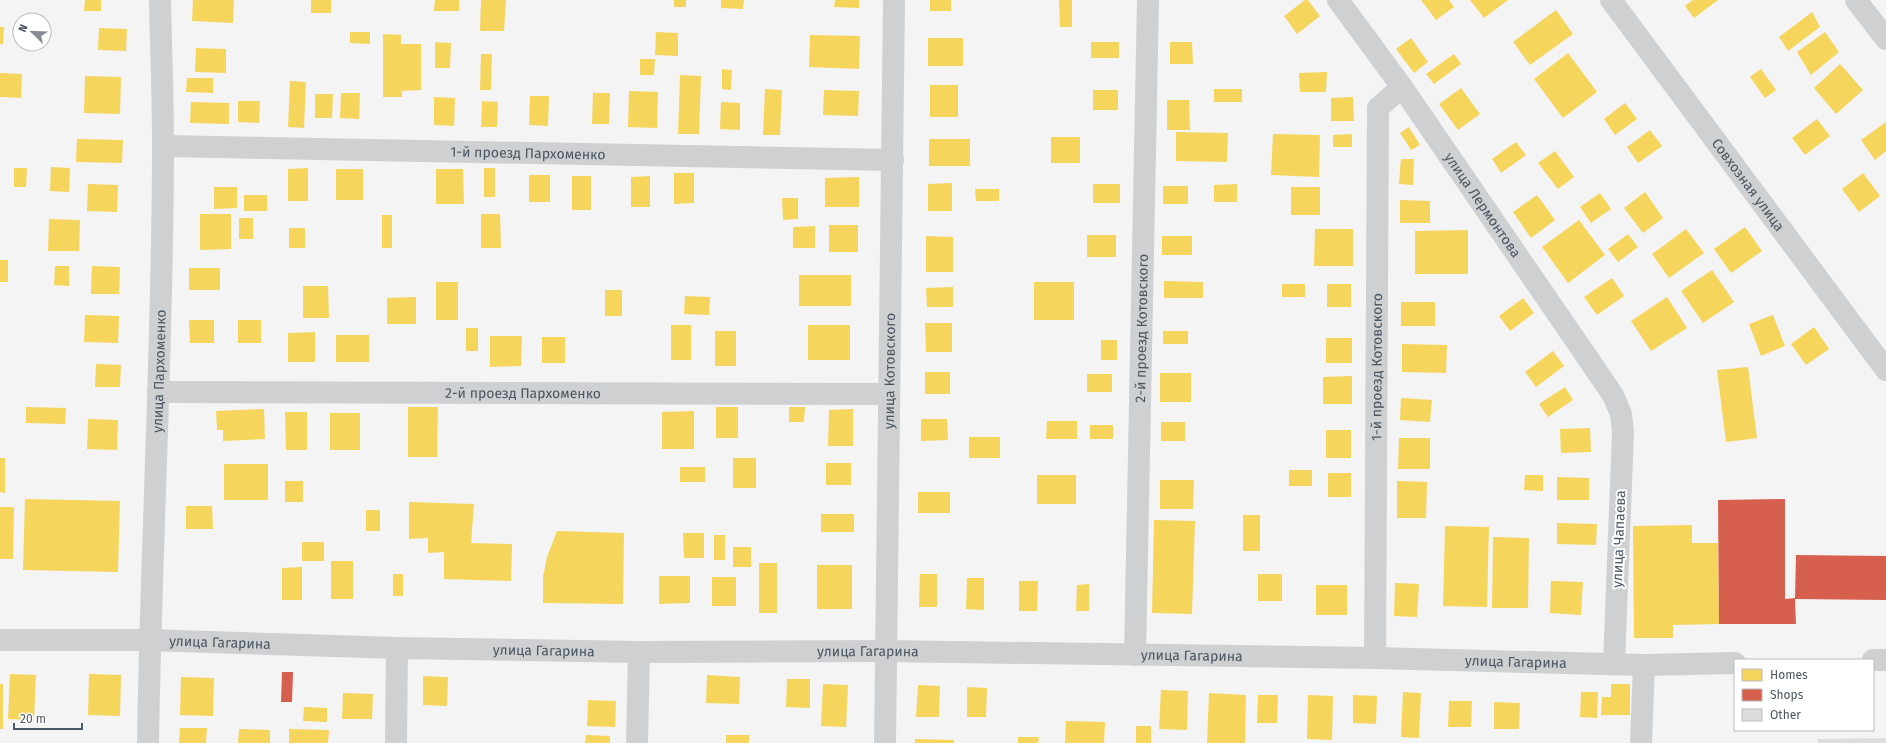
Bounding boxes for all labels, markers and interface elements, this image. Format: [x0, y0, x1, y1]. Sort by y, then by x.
north arrow [12, 12, 52, 52]
text: N [16, 22, 31, 34]
street label: Совхозная улица [1708, 135, 1788, 234]
street label: 1-й проезд Пархоменко [450, 143, 606, 163]
street label: улица Лермонтова [1441, 149, 1525, 261]
street label: 2-й проезд Котовского [1132, 253, 1151, 403]
street label: 1-й проезд Котовского [1368, 293, 1385, 441]
street label: улица Пархоменко [149, 309, 169, 433]
street label: улица Котовского [880, 313, 899, 429]
street label: 2-й проезд Пархоменко [445, 384, 601, 402]
street label: улица Чапаева [1609, 490, 1629, 588]
street label: улица Гагарина [169, 632, 271, 652]
street label: улица Гагарина [493, 641, 595, 660]
street label: улица Гагарина [817, 642, 919, 660]
street label: улица Гагарина [1141, 646, 1243, 665]
street label: улица Гагарина [1465, 652, 1567, 671]
legend [1734, 659, 1874, 731]
text: Homes [1770, 668, 1808, 682]
text: Shops [1770, 688, 1804, 702]
scale bar [14, 705, 82, 731]
text: Other [1770, 708, 1801, 722]
text: 20 m [20, 712, 46, 726]

